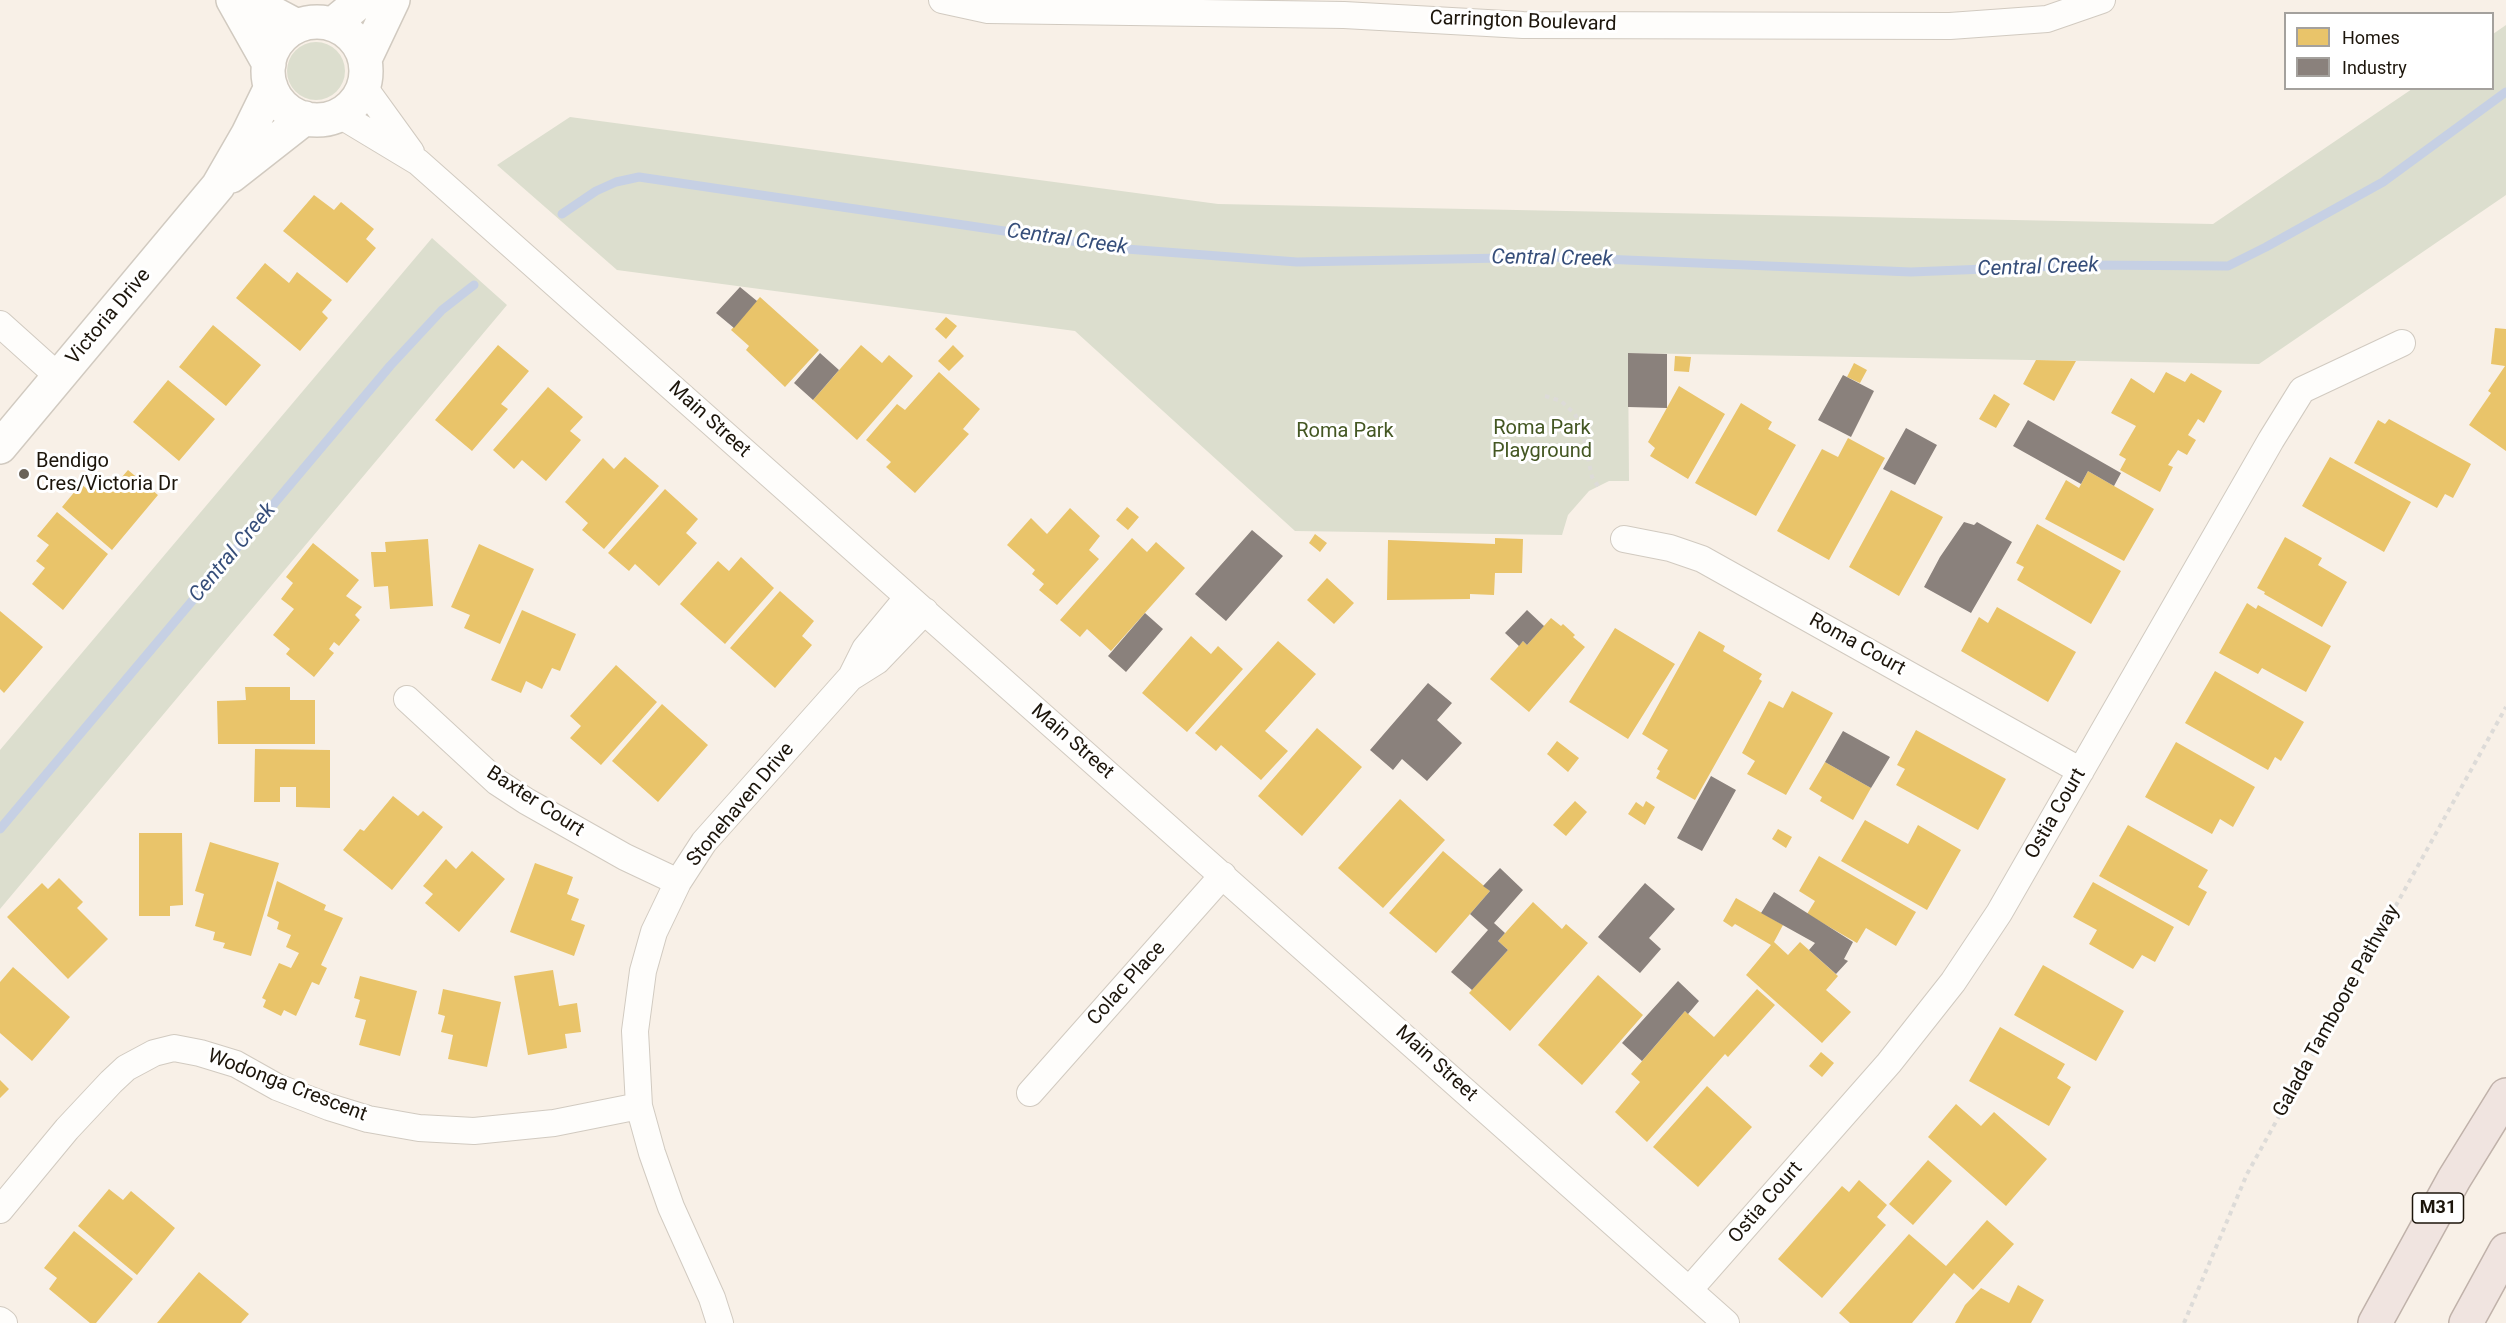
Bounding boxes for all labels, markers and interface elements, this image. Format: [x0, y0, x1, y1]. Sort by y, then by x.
street label: Carrington Boulevard [1429, 7, 1617, 37]
legend [2284, 12, 2494, 90]
text: Homes [2342, 27, 2400, 48]
text: Industry [2342, 57, 2407, 78]
water label: Central Creek [1005, 219, 1129, 261]
water label: Central Creek [1491, 245, 1613, 273]
water label: Central Creek [1977, 253, 2099, 283]
street label: Victoria Drive [62, 264, 156, 370]
street label: Main Street [663, 377, 755, 463]
park label: Roma Park Playground [1492, 417, 1592, 464]
park label: Roma Park [1296, 420, 1394, 444]
place label: Bendigo Cres/Victoria Dr [36, 450, 178, 497]
marker: Bendigo Cres/Victoria Dr [17, 467, 31, 481]
water label: Central Creek [184, 498, 282, 608]
street label: Roma Court [1805, 609, 1909, 681]
street label: Main Street [1026, 699, 1118, 785]
street label: Stonehaven Drive [682, 738, 800, 872]
street label: Baxter Court [482, 762, 588, 842]
street label: Ostia Court [2020, 764, 2092, 864]
street label: Galada Tamboore Pathway [2269, 901, 2405, 1121]
street label: Colac Place [1083, 937, 1171, 1031]
street label: Main Street [1390, 1021, 1482, 1107]
street label: Wodonga Crescent [204, 1045, 370, 1127]
street label: Ostia Court [1724, 1157, 1808, 1249]
road number: M31 [2412, 1193, 2464, 1223]

